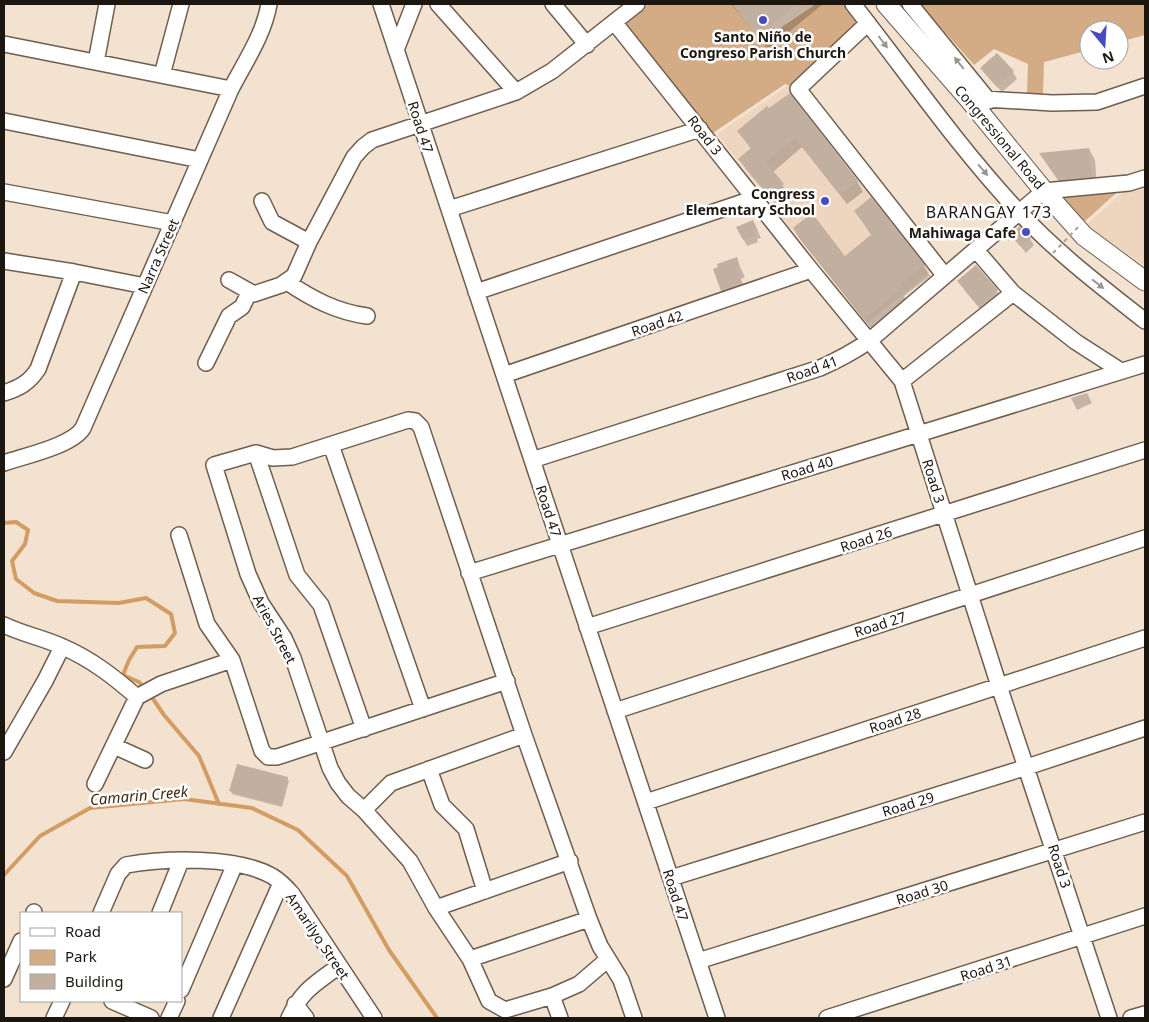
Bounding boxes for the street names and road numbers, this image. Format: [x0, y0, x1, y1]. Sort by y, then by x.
street label: Congressional Road [951, 81, 1049, 193]
street label: Road 47 [404, 99, 438, 155]
street label: Road 3 [684, 111, 726, 159]
street label: Narra Street [133, 215, 183, 297]
street label: Road 42 [629, 305, 685, 341]
street label: Road 41 [784, 351, 840, 387]
street label: Road 40 [779, 451, 835, 485]
street label: Road 3 [918, 457, 950, 505]
street label: Road 47 [532, 483, 566, 539]
street label: Road 26 [838, 522, 894, 556]
street label: Aries Street [249, 591, 301, 667]
street label: Road 27 [852, 607, 908, 641]
street label: Road 28 [867, 703, 923, 737]
street label: Road 29 [880, 787, 936, 821]
street label: Road 3 [1044, 842, 1076, 890]
street label: Road 47 [659, 867, 693, 923]
street label: Road 30 [894, 875, 950, 909]
street label: Amarilyo Street [282, 889, 354, 983]
street label: Road 31 [958, 951, 1014, 985]

